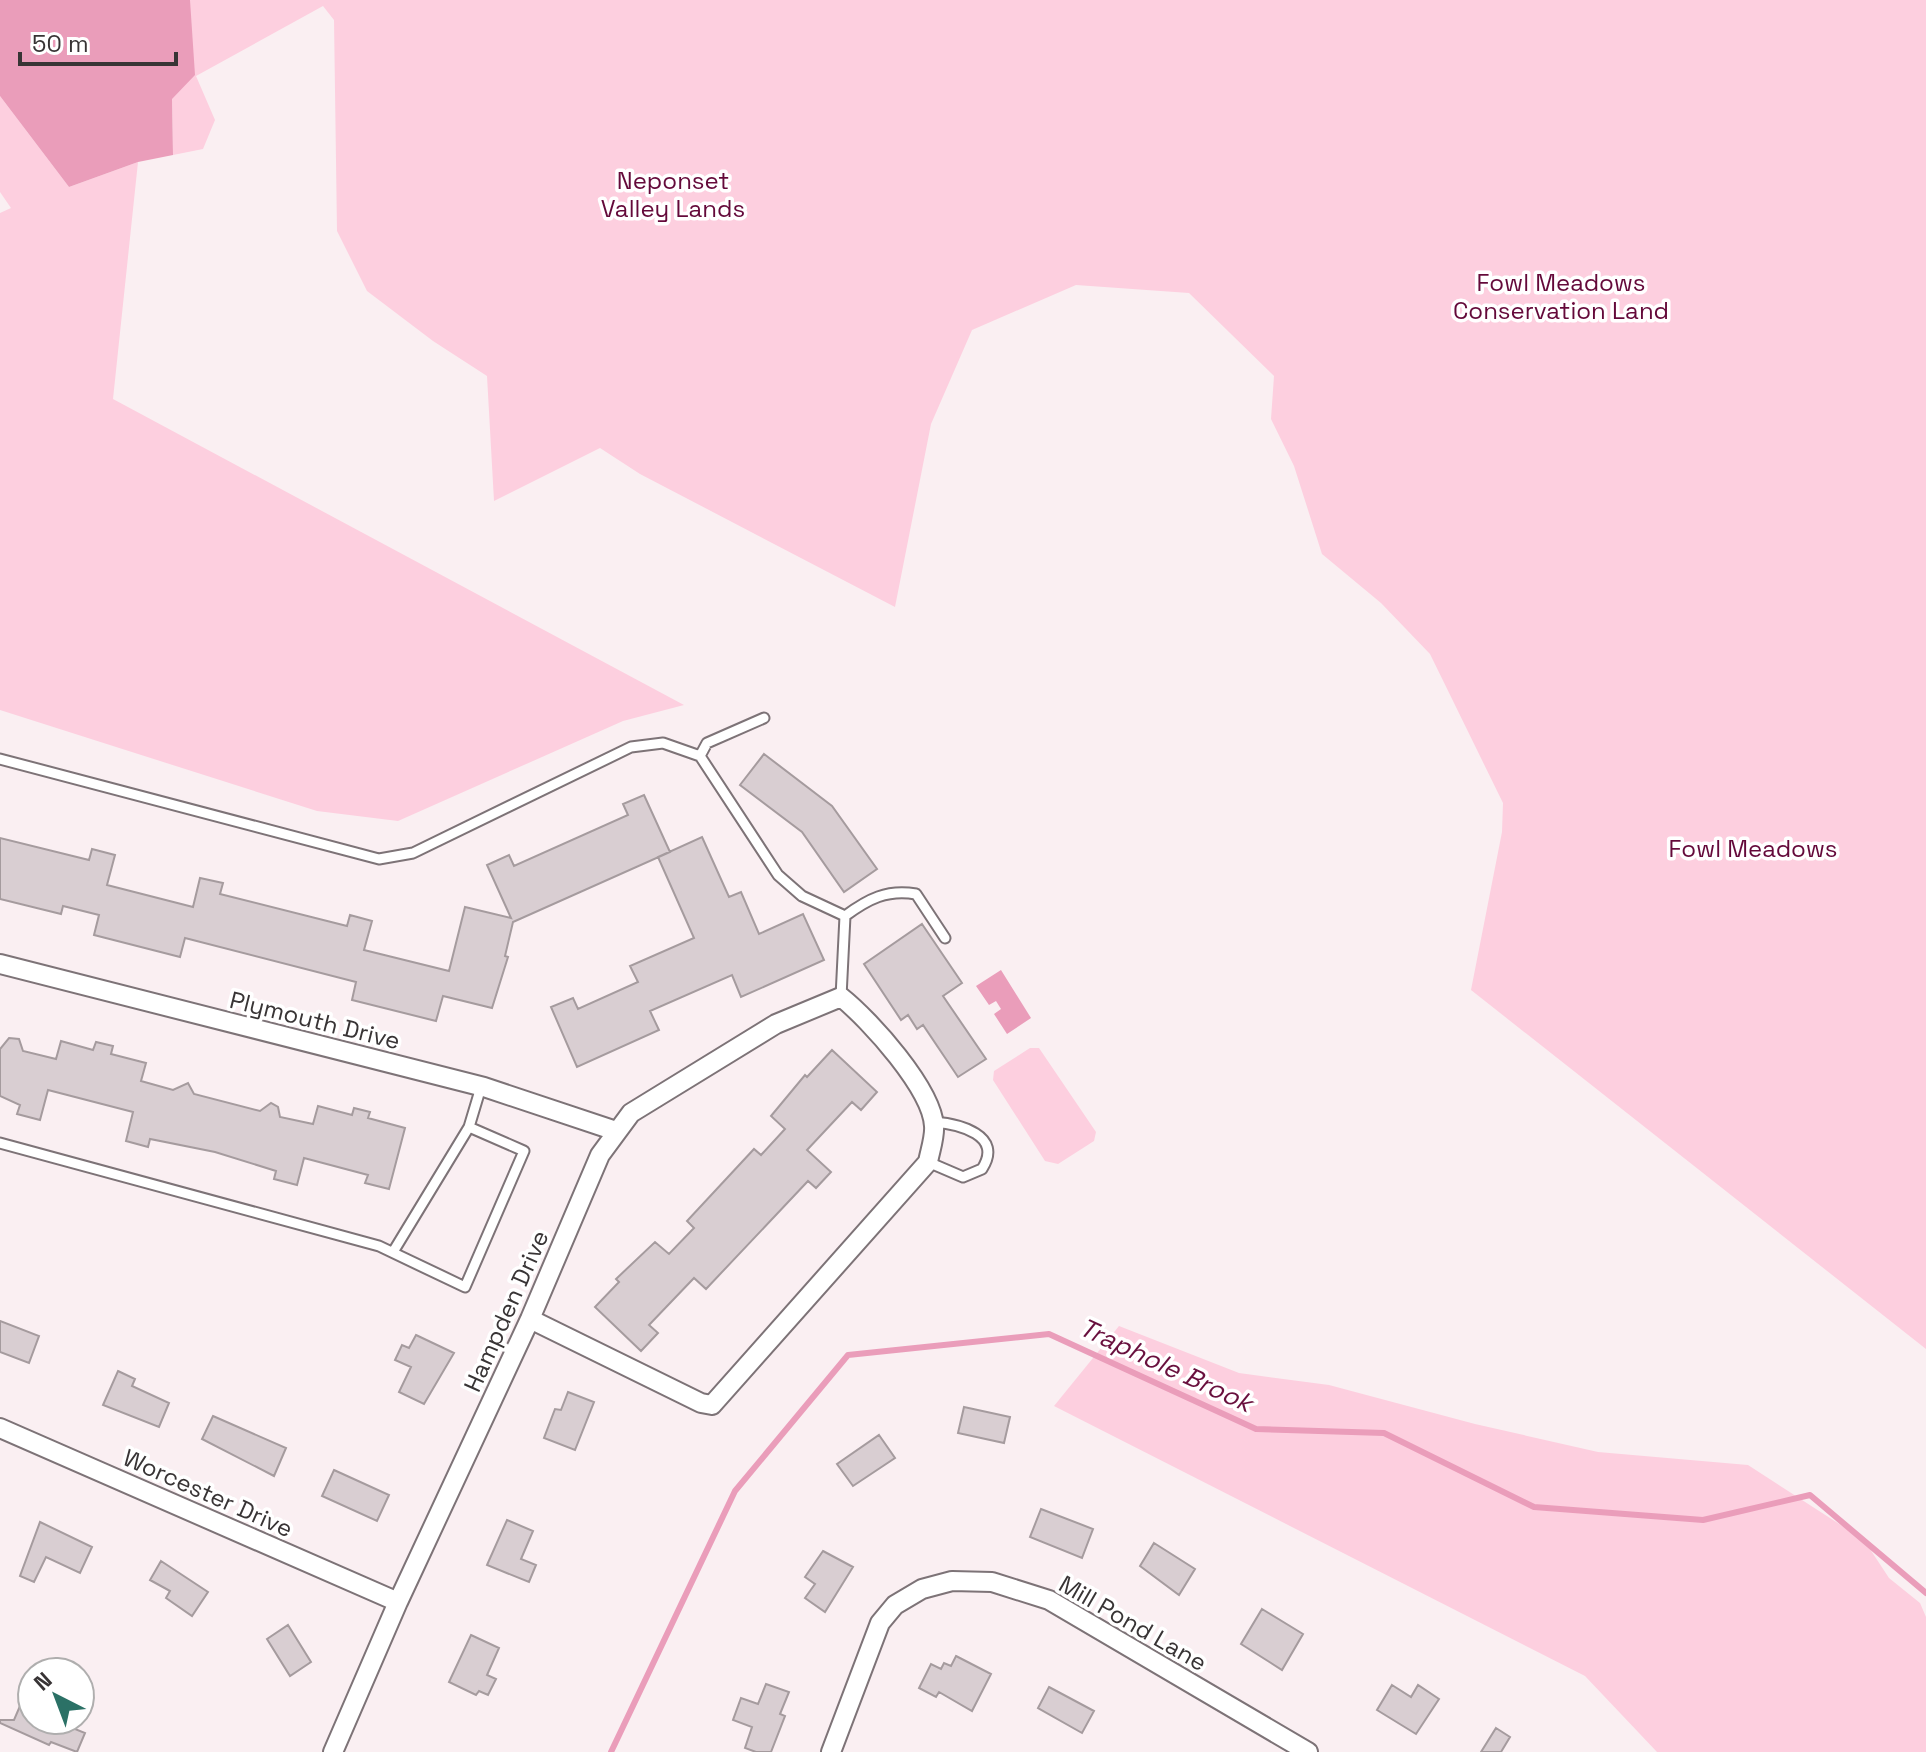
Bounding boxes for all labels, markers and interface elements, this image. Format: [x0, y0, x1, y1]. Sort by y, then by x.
scale bar [20, 16, 176, 66]
text: 50 m [32, 28, 89, 59]
park label: Neponset Valley Lands [601, 165, 745, 224]
park label: Fowl Meadows Conservation Land [1453, 267, 1669, 326]
park label: Fowl Meadows [1669, 833, 1837, 864]
street label: Plymouth Drive [227, 984, 403, 1056]
street label: Hampden Drive [457, 1225, 555, 1397]
water label: Traphole Brook [1074, 1310, 1261, 1421]
street label: Worcester Drive [118, 1442, 298, 1544]
street label: Mill Pond Lane [1054, 1568, 1212, 1678]
north arrow [16, 1656, 96, 1736]
text: N [28, 1666, 57, 1696]

